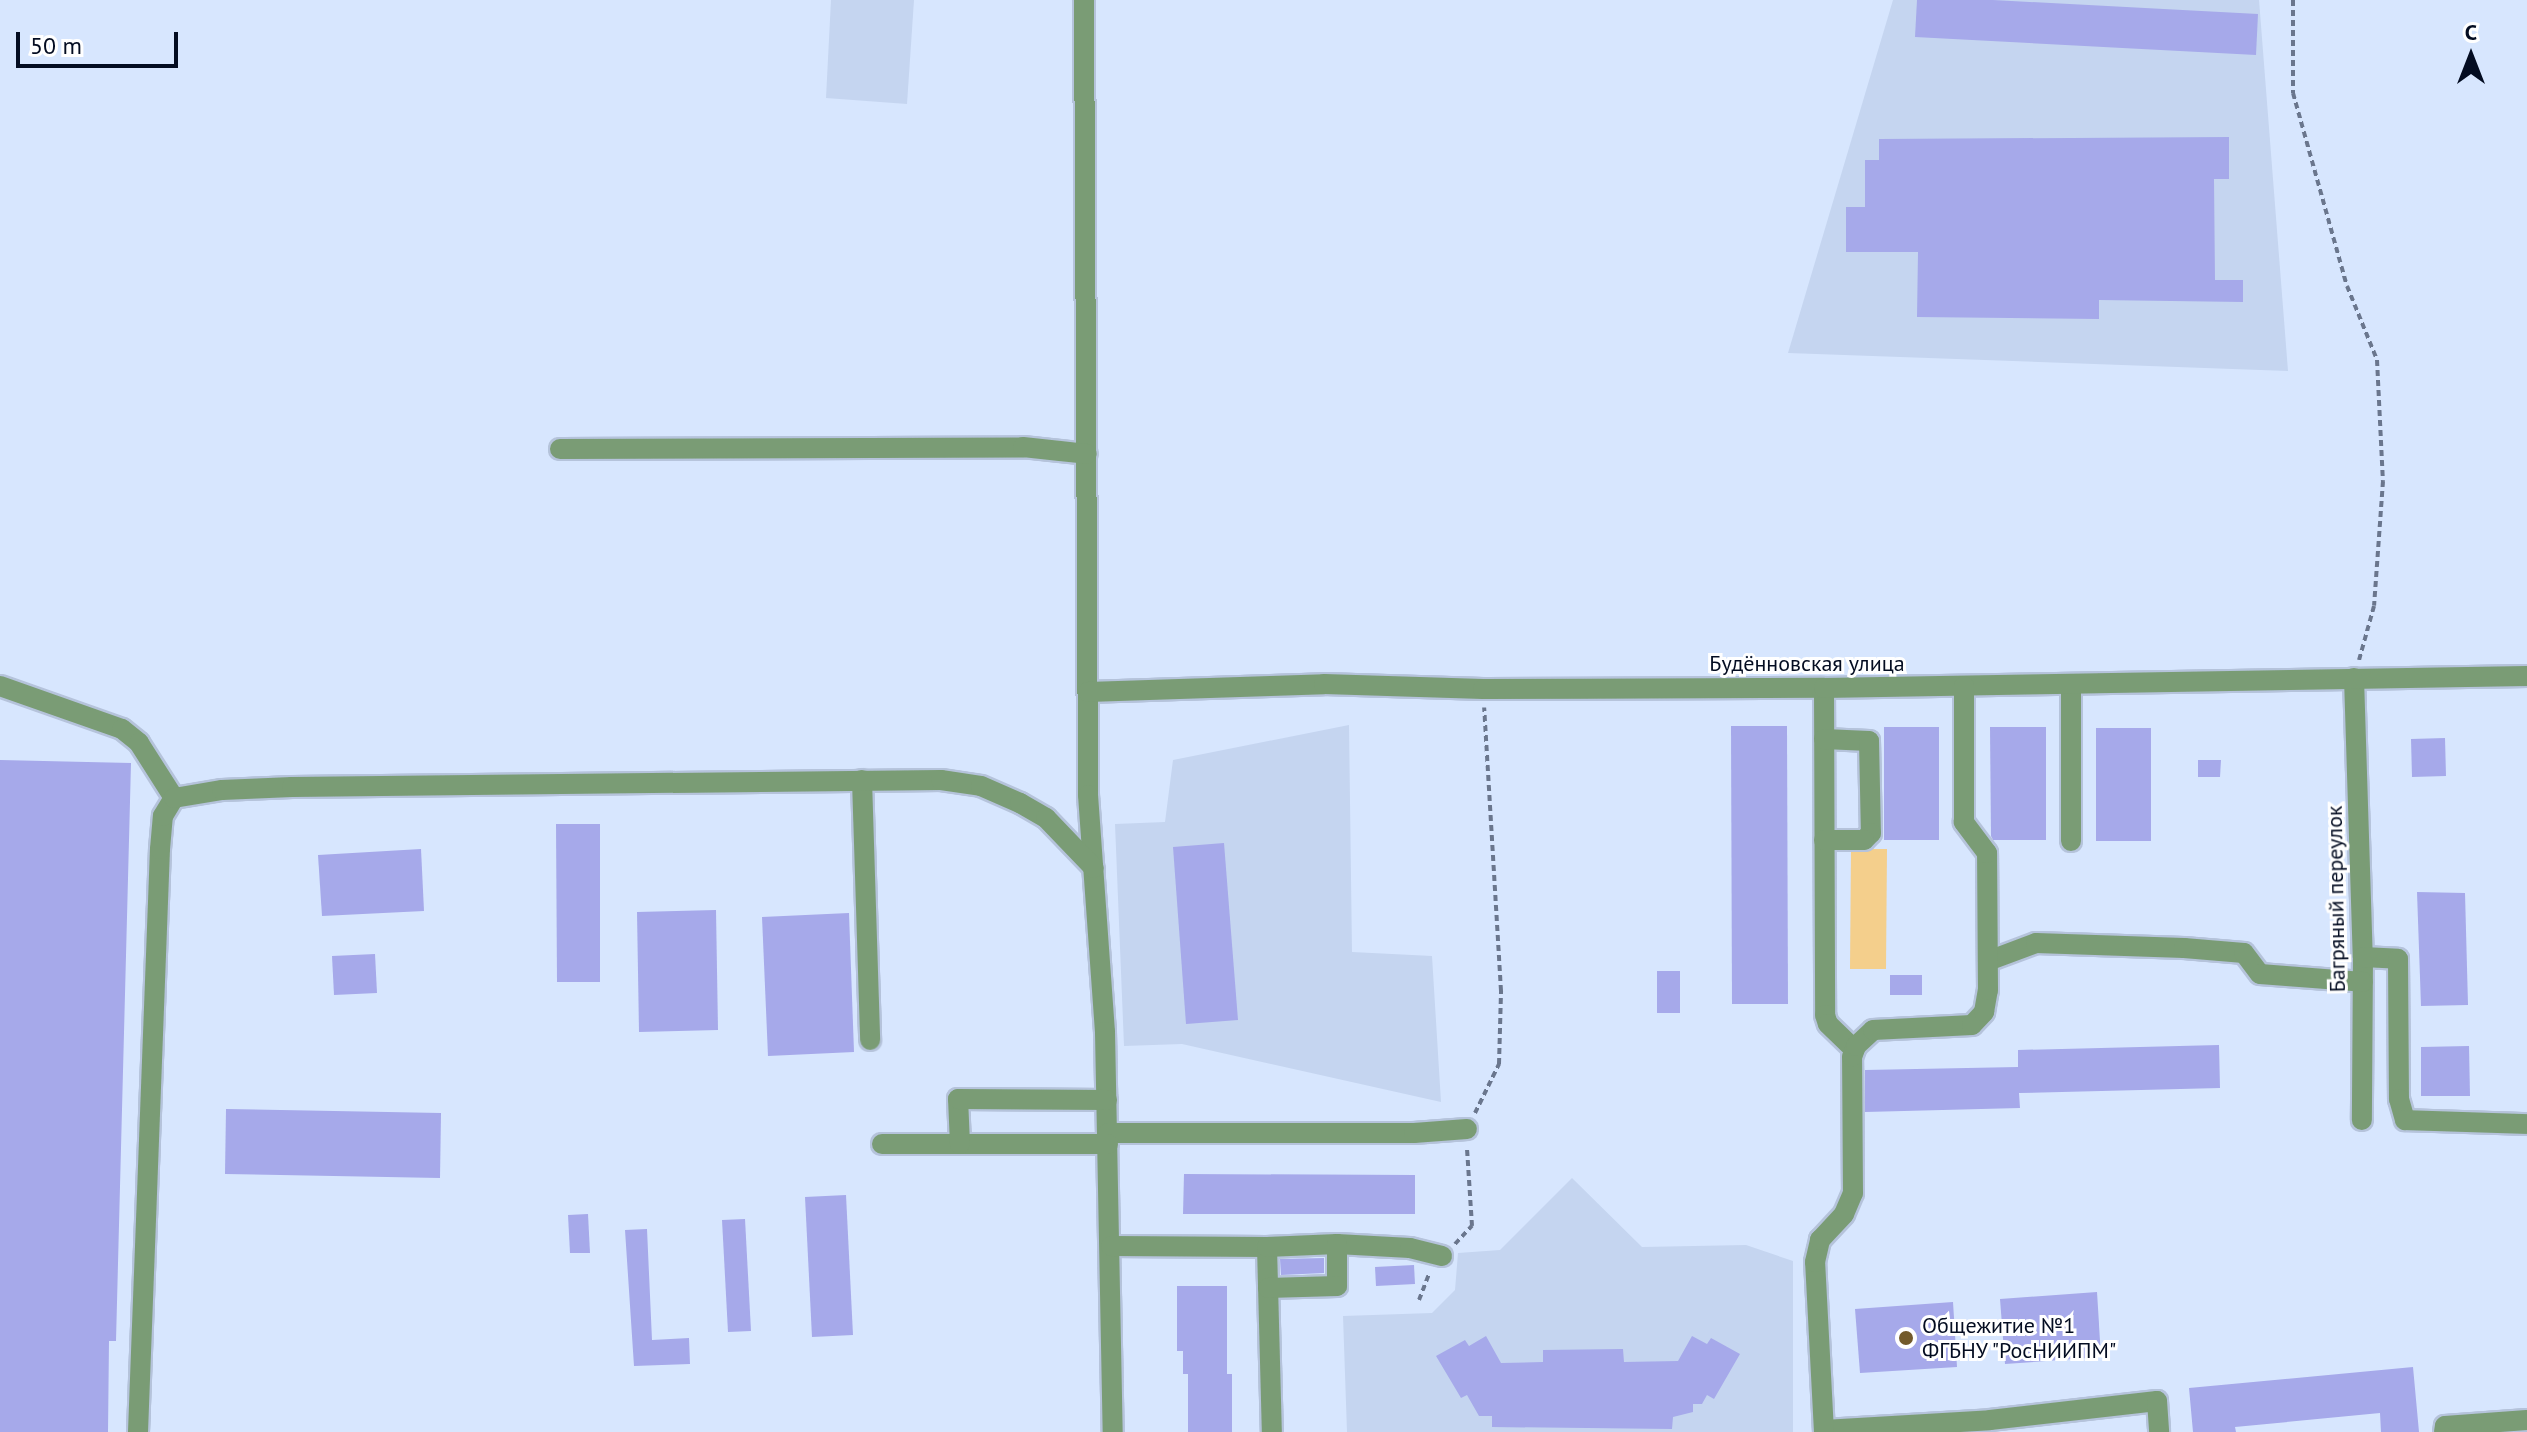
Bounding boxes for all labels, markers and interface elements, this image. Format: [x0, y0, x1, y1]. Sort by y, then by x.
scale bar [20, 16, 182, 66]
north arrow [2431, 16, 2511, 96]
text: С [2465, 18, 2477, 46]
text: 50 m [30, 30, 82, 61]
street label: Будённовская улица [1709, 651, 1905, 677]
street label: Багряный переулок [2321, 805, 2351, 993]
place label: Общежитие №1 ФГБНУ "РосНИИПМ" [1922, 1312, 2118, 1364]
marker: Общежитие №1 ФГБНУ "РосНИИПМ" [1897, 1329, 1915, 1347]

